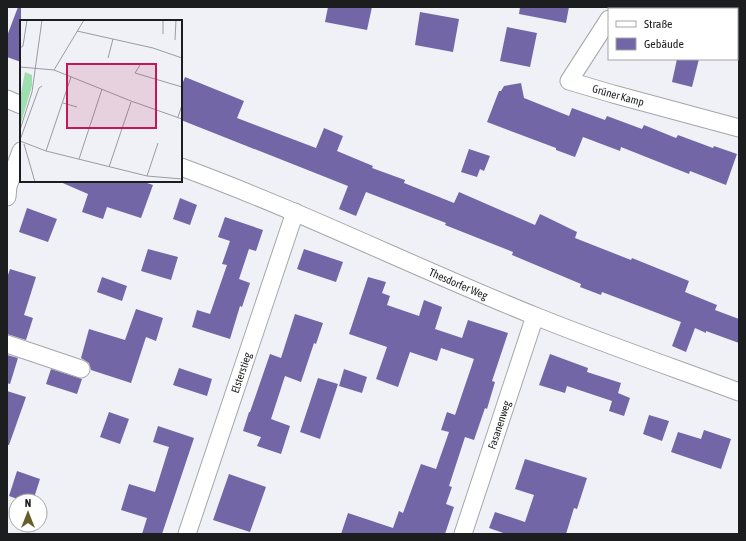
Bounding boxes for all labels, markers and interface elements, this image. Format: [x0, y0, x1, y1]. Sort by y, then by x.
legend [608, 8, 738, 60]
text: Straße [644, 17, 672, 31]
inset map [20, 20, 182, 182]
text: Gebäude [644, 37, 684, 51]
street label: Grüner Kamp [591, 82, 645, 108]
street label: Thesdorfer Weg [427, 266, 490, 302]
street label: Elsterstieg [229, 351, 254, 395]
street label: Fasanenweg [485, 399, 513, 451]
north arrow [8, 493, 48, 533]
text: N [25, 497, 31, 509]

